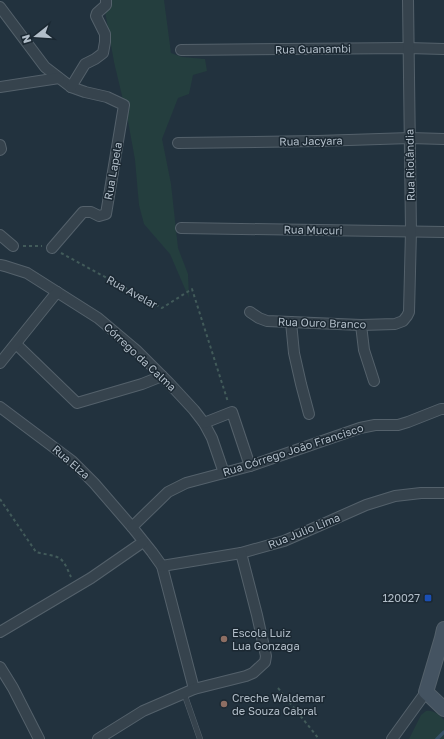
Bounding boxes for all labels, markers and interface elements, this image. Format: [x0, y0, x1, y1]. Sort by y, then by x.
north arrow [16, 16, 56, 56]
text: N [19, 33, 33, 45]
street label: Rua Guanambi [275, 41, 351, 56]
street label: Rua Riolândia [402, 129, 417, 201]
street label: Rua Jacyara [279, 133, 343, 148]
street label: Rua Lapela [101, 141, 124, 201]
street label: Rua Mucuri [283, 222, 343, 237]
street label: Rua Avelar [105, 272, 160, 311]
street label: Rua Ouro Branco [278, 314, 367, 331]
street label: Córrego da Calma [102, 320, 179, 393]
street label: Rua Córrego João Francisco [221, 420, 365, 478]
street label: Rua Elza [50, 442, 93, 481]
street label: Rua Julio Lima [266, 510, 342, 551]
place label: 120027 [382, 591, 420, 604]
marker: 120027 [423, 593, 433, 603]
place label: Escola Luiz Lua Gonzaga [232, 626, 300, 652]
marker: Escola Luiz Lua Gonzaga [219, 634, 229, 644]
place label: Creche Waldemar de Souza Cabral [232, 691, 326, 717]
marker: Creche Waldemar de Souza Cabral [219, 699, 229, 709]

